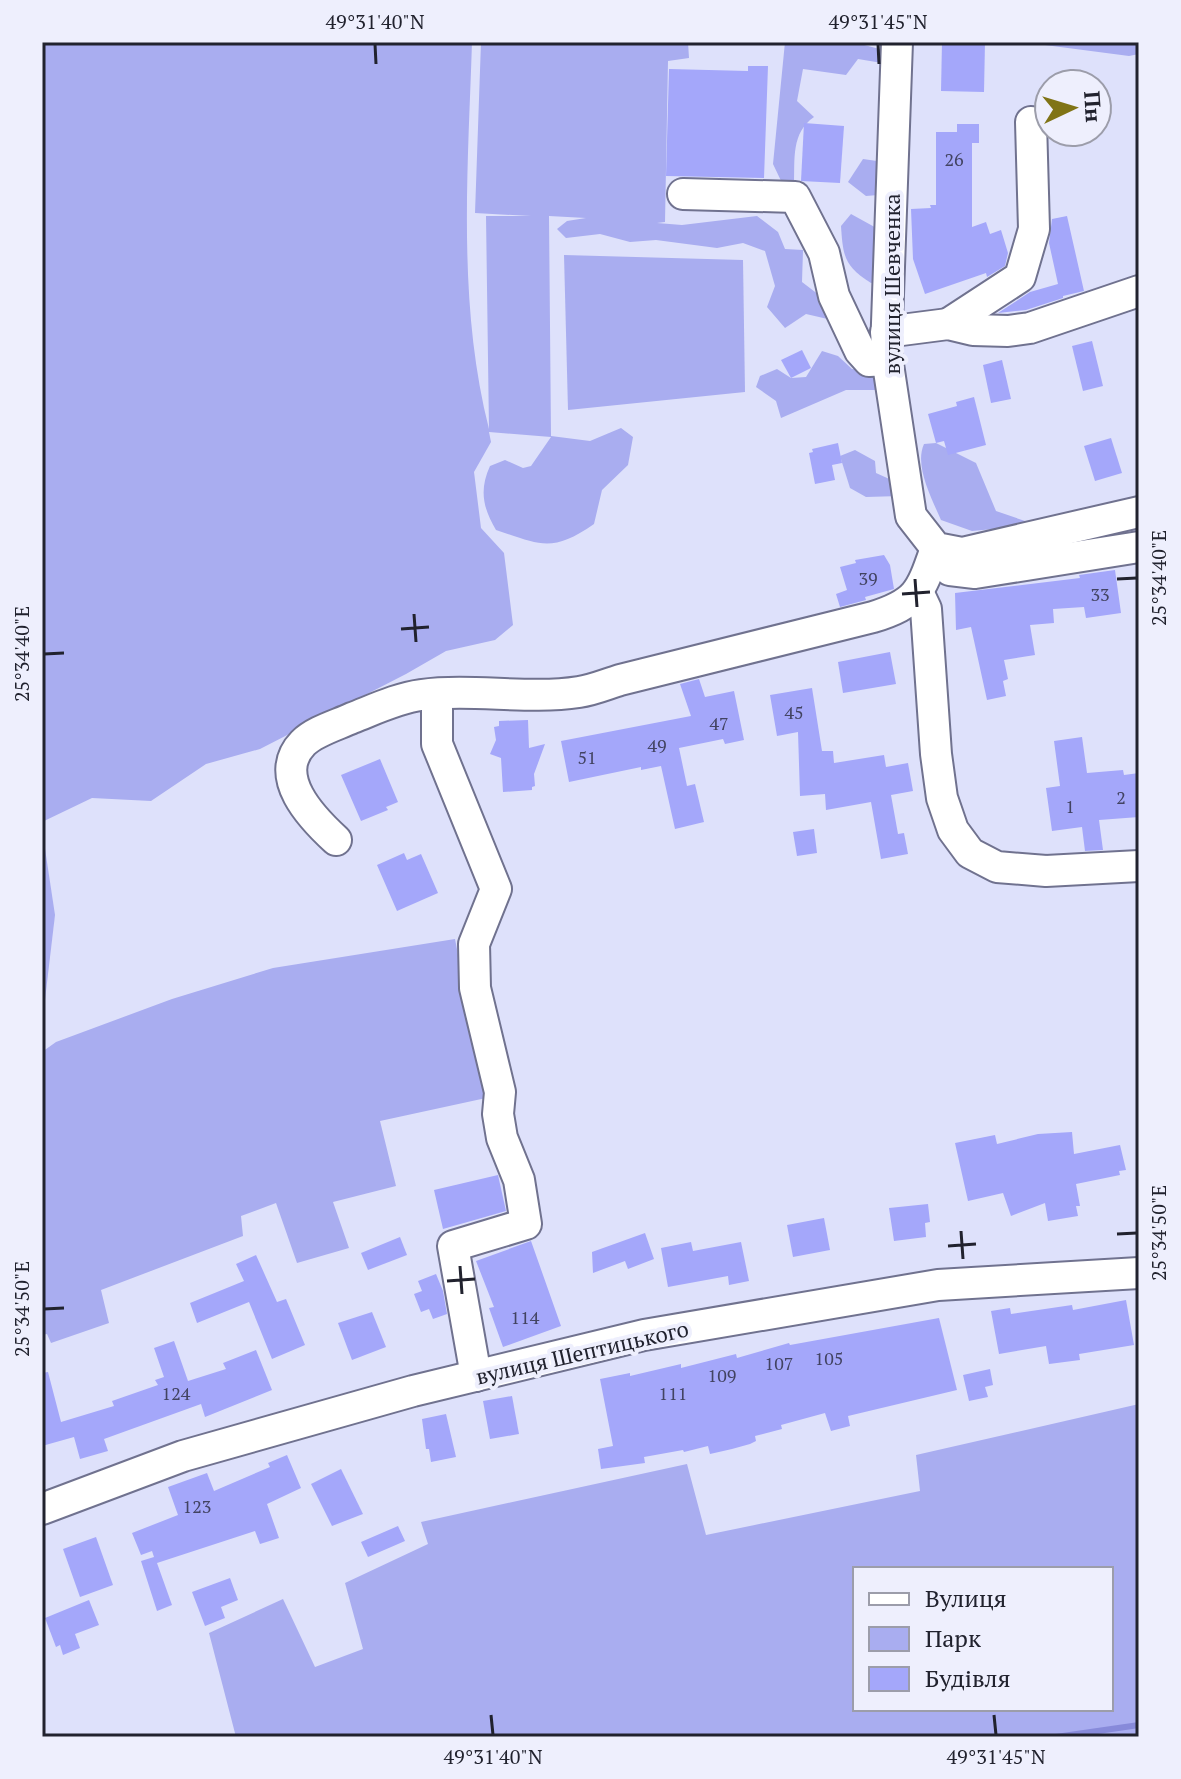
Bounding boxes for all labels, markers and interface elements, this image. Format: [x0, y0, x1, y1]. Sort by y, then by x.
text: 49°31'40"N [325, 8, 425, 35]
text: 49°31'45"N [828, 8, 928, 35]
north arrow [1033, 68, 1113, 148]
text: Пн [1078, 90, 1109, 123]
house number: 26 [944, 147, 964, 171]
street label: вулиця Шевченка [877, 193, 906, 375]
text: 25°34'40"E [1145, 530, 1172, 626]
house number: 39 [858, 566, 878, 590]
house number: 33 [1090, 582, 1110, 606]
text: 25°34'40"E [8, 606, 35, 702]
house number: 45 [784, 700, 804, 724]
house number: 47 [709, 711, 729, 735]
house number: 49 [647, 733, 667, 757]
house number: 51 [577, 745, 597, 769]
house number: 2 [1116, 785, 1126, 809]
house number: 1 [1065, 794, 1075, 818]
text: 25°34'50"E [1145, 1185, 1172, 1281]
text: 25°34'50"E [8, 1261, 35, 1357]
house number: 114 [511, 1305, 540, 1329]
street label: вулиця Шептицького [473, 1313, 691, 1391]
house number: 105 [815, 1346, 843, 1370]
house number: 107 [765, 1351, 793, 1375]
house number: 109 [708, 1363, 736, 1387]
house number: 124 [162, 1381, 191, 1405]
house number: 111 [659, 1381, 687, 1405]
house number: 123 [183, 1494, 211, 1518]
legend [853, 1567, 1113, 1711]
text: Вулиця [925, 1582, 1007, 1614]
text: Парк [925, 1622, 981, 1654]
text: Будівля [925, 1662, 1010, 1694]
text: 49°31'40"N [443, 1743, 543, 1770]
text: 49°31'45"N [946, 1743, 1046, 1770]

